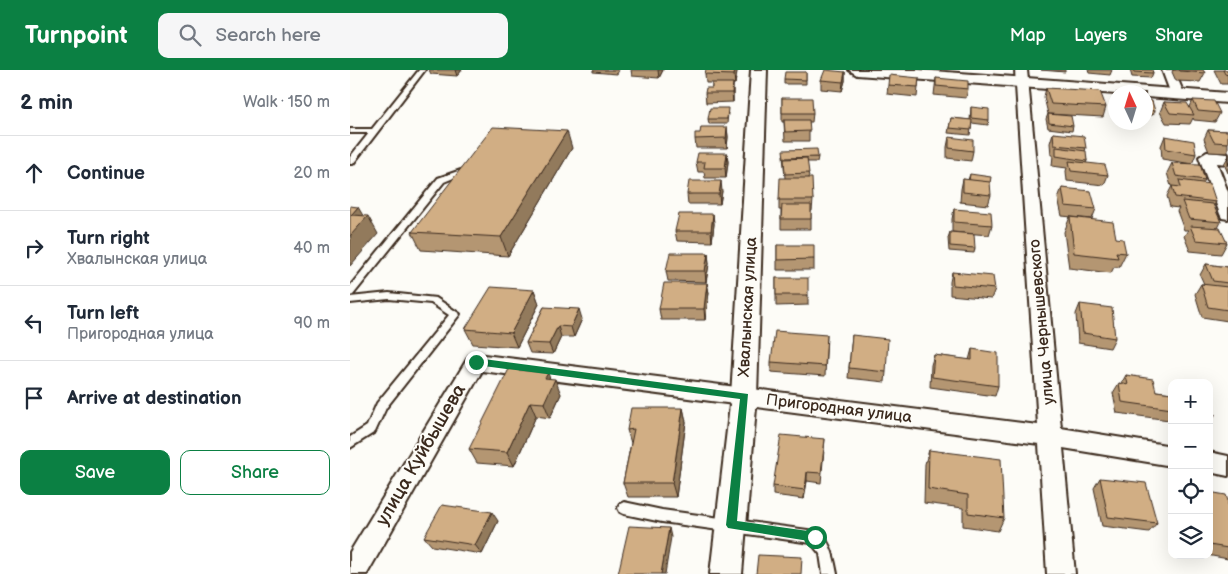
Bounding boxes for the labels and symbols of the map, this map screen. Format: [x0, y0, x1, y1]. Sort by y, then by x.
north arrow [1108, 85, 1153, 130]
street label: Хвалынская улица [735, 236, 761, 377]
street label: улица Чернышевского [1025, 238, 1059, 406]
route end [465, 351, 488, 374]
street label: улица Куйбышева [371, 380, 471, 530]
street label: Пригородная улица [765, 391, 914, 427]
route start [804, 526, 827, 549]

